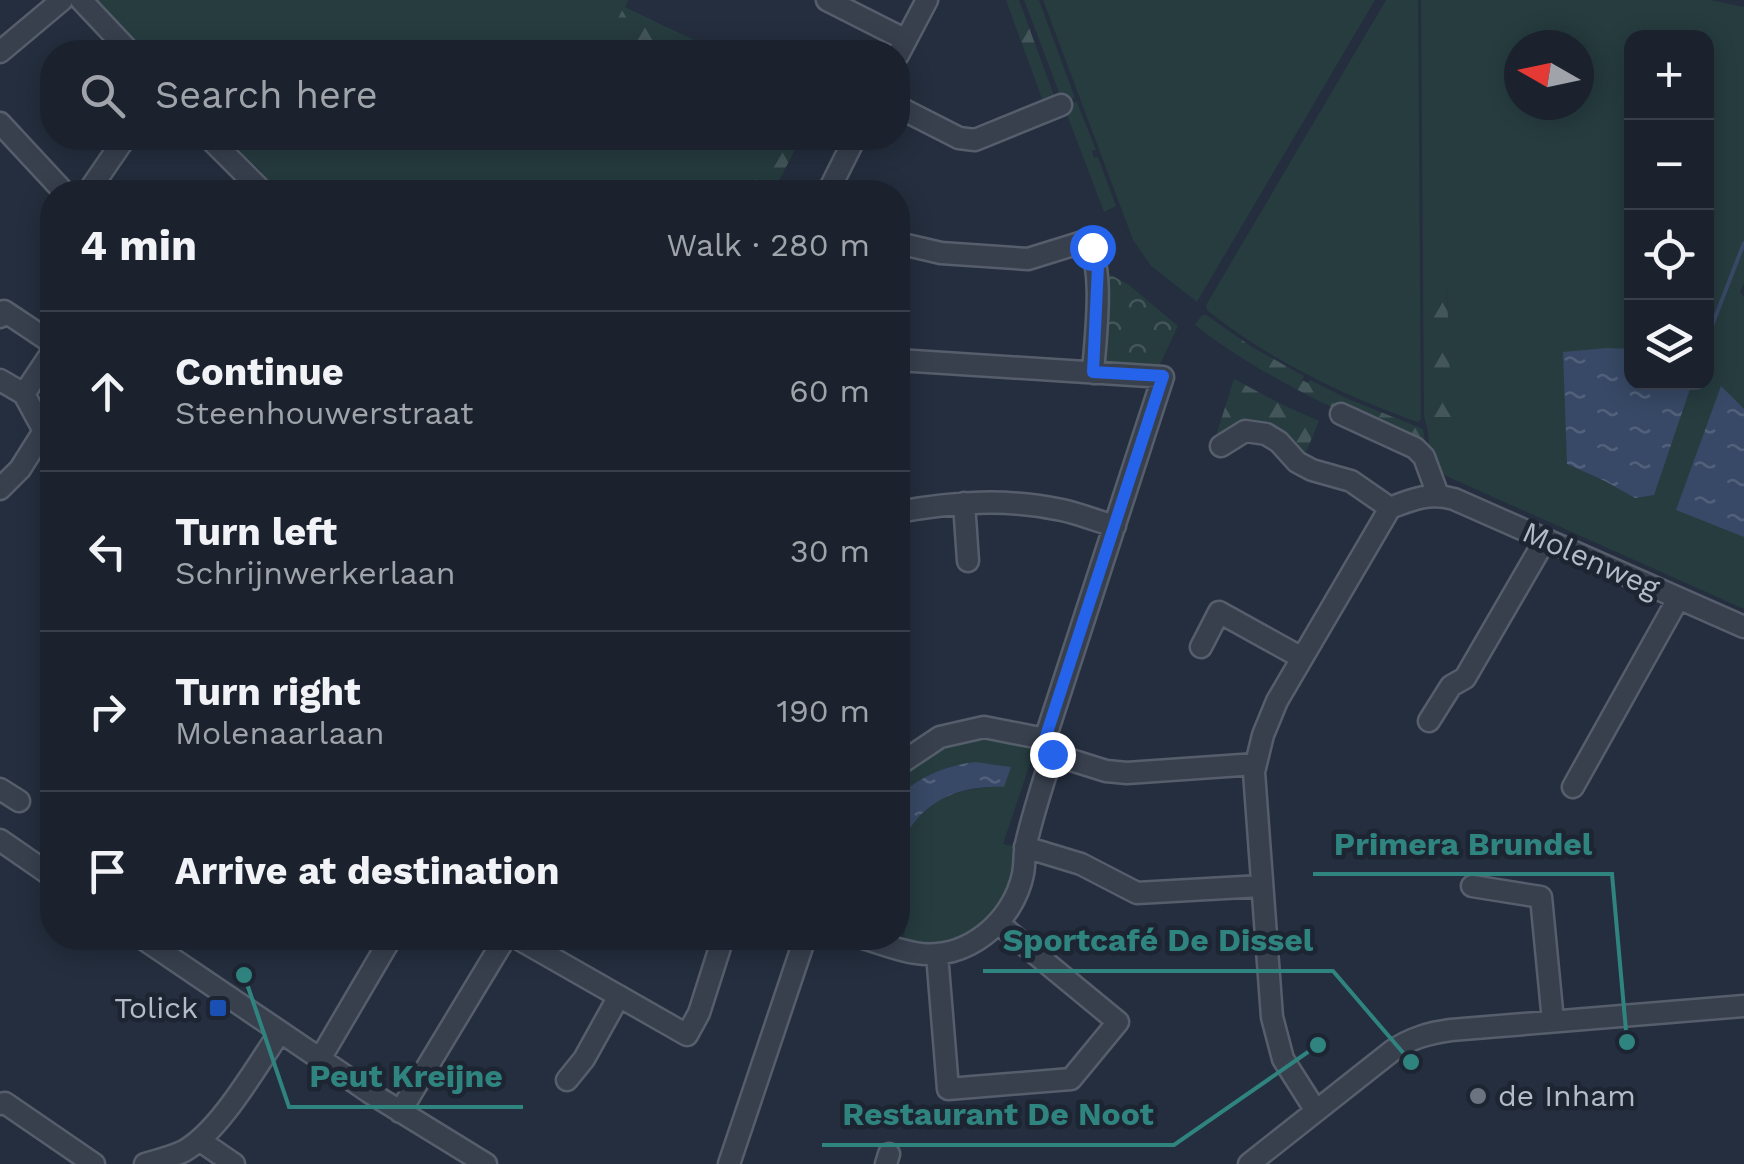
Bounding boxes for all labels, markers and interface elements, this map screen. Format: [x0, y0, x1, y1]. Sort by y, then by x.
north arrow [1504, 30, 1594, 120]
map controls [1624, 30, 1714, 390]
button: + [1624, 30, 1714, 120]
search box [40, 40, 910, 150]
icon: search [75, 68, 130, 123]
text: Search here [155, 73, 378, 117]
button: − [1624, 120, 1714, 210]
button: locate [1624, 210, 1714, 300]
text: 4 min [80, 221, 197, 270]
route start [1070, 225, 1116, 271]
text: Walk · 280 m [666, 226, 870, 264]
button: layers [1624, 300, 1714, 390]
text: Continue [175, 350, 344, 394]
icon: ahead [80, 364, 135, 419]
text: 60 m [789, 372, 870, 410]
text: Steenhouwerstraat [175, 394, 473, 432]
text: Turn left [175, 510, 337, 554]
street label: Molenweg [1517, 514, 1665, 605]
icon: left [80, 524, 135, 579]
text: 30 m [790, 532, 870, 570]
text: Schrijnwerkerlaan [175, 554, 456, 592]
text: Turn right [175, 670, 361, 714]
icon: right [80, 684, 135, 739]
text: 190 m [776, 692, 870, 730]
text: Molenaarlaan [175, 714, 384, 752]
route end [1030, 732, 1076, 778]
callout: Primera Brundel [1313, 812, 1612, 874]
text: Primera Brundel [1334, 825, 1593, 863]
icon: arrive [80, 844, 135, 899]
text: Arrive at destination [175, 849, 560, 893]
callout: Sportcafé De Dissel [983, 909, 1333, 971]
text: Sportcafé De Dissel [1003, 921, 1314, 959]
place label: Tolick [114, 990, 198, 1025]
marker: Tolick [207, 997, 229, 1019]
callout: Peut Kreijne [289, 1045, 523, 1107]
text: Peut Kreijne [309, 1057, 503, 1095]
place label: de Inham [1498, 1078, 1636, 1113]
callout: Restaurant De Noot [822, 1083, 1174, 1145]
marker: de Inham [1467, 1085, 1489, 1107]
text: Restaurant De Noot [842, 1095, 1154, 1133]

